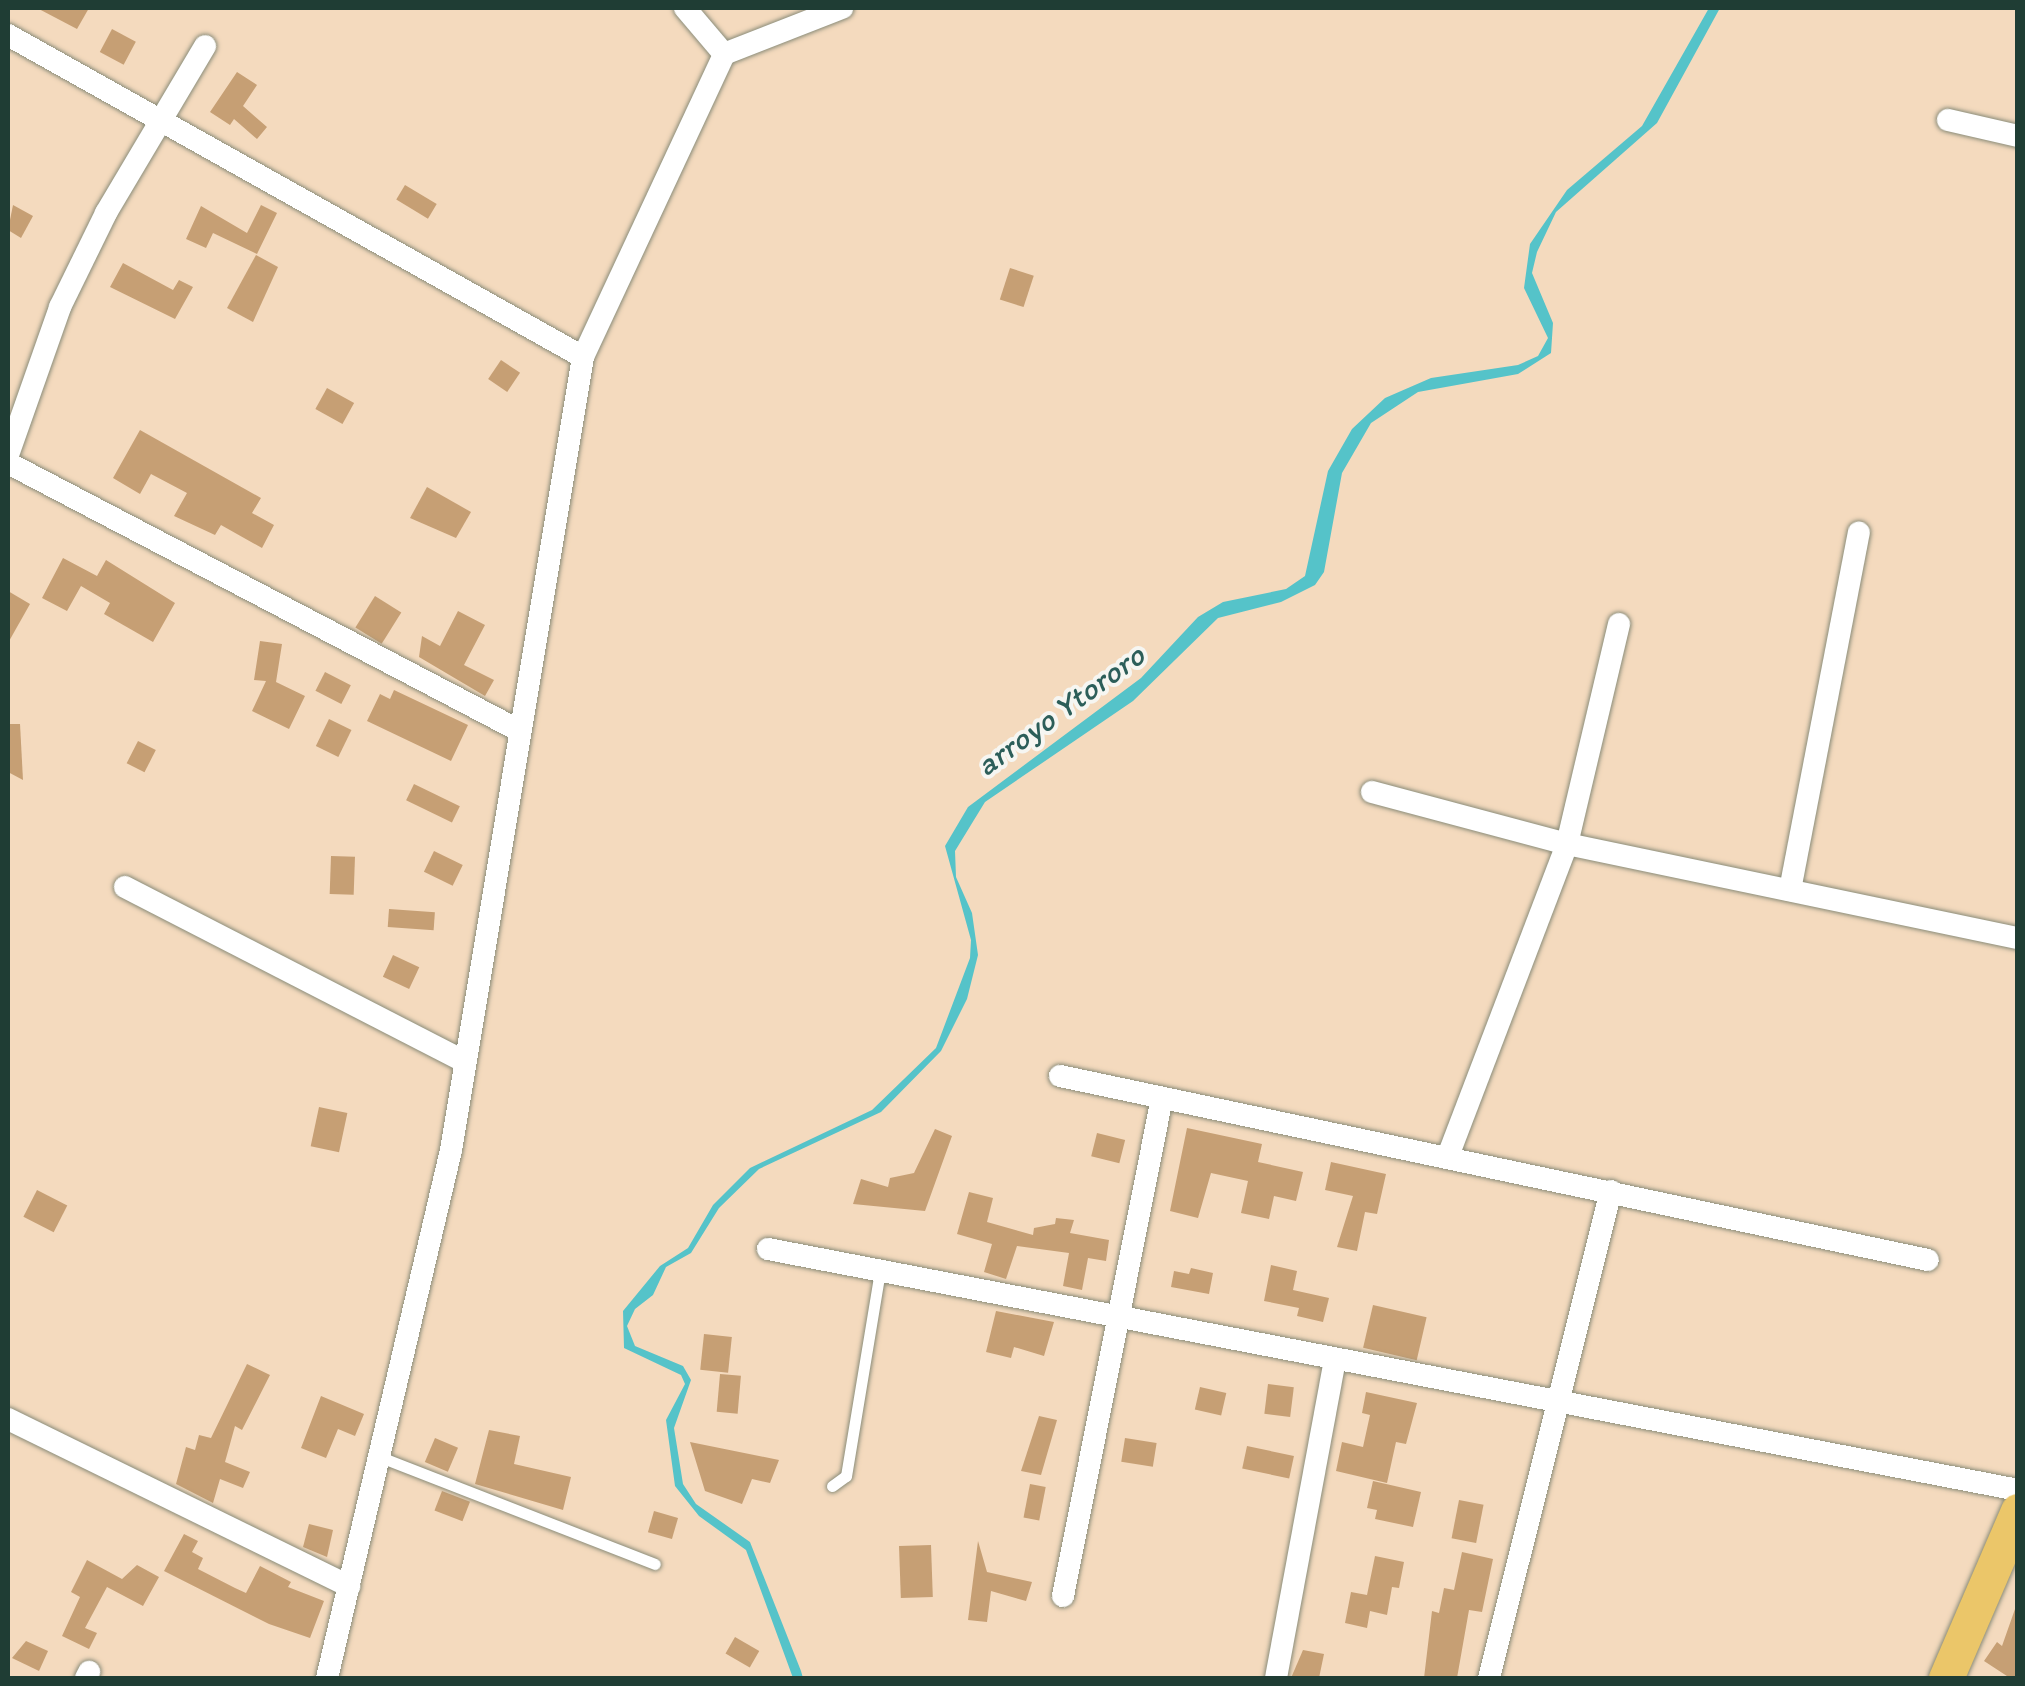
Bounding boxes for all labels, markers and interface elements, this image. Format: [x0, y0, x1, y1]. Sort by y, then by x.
water label: arroyo Ytororo [968, 636, 1152, 784]

